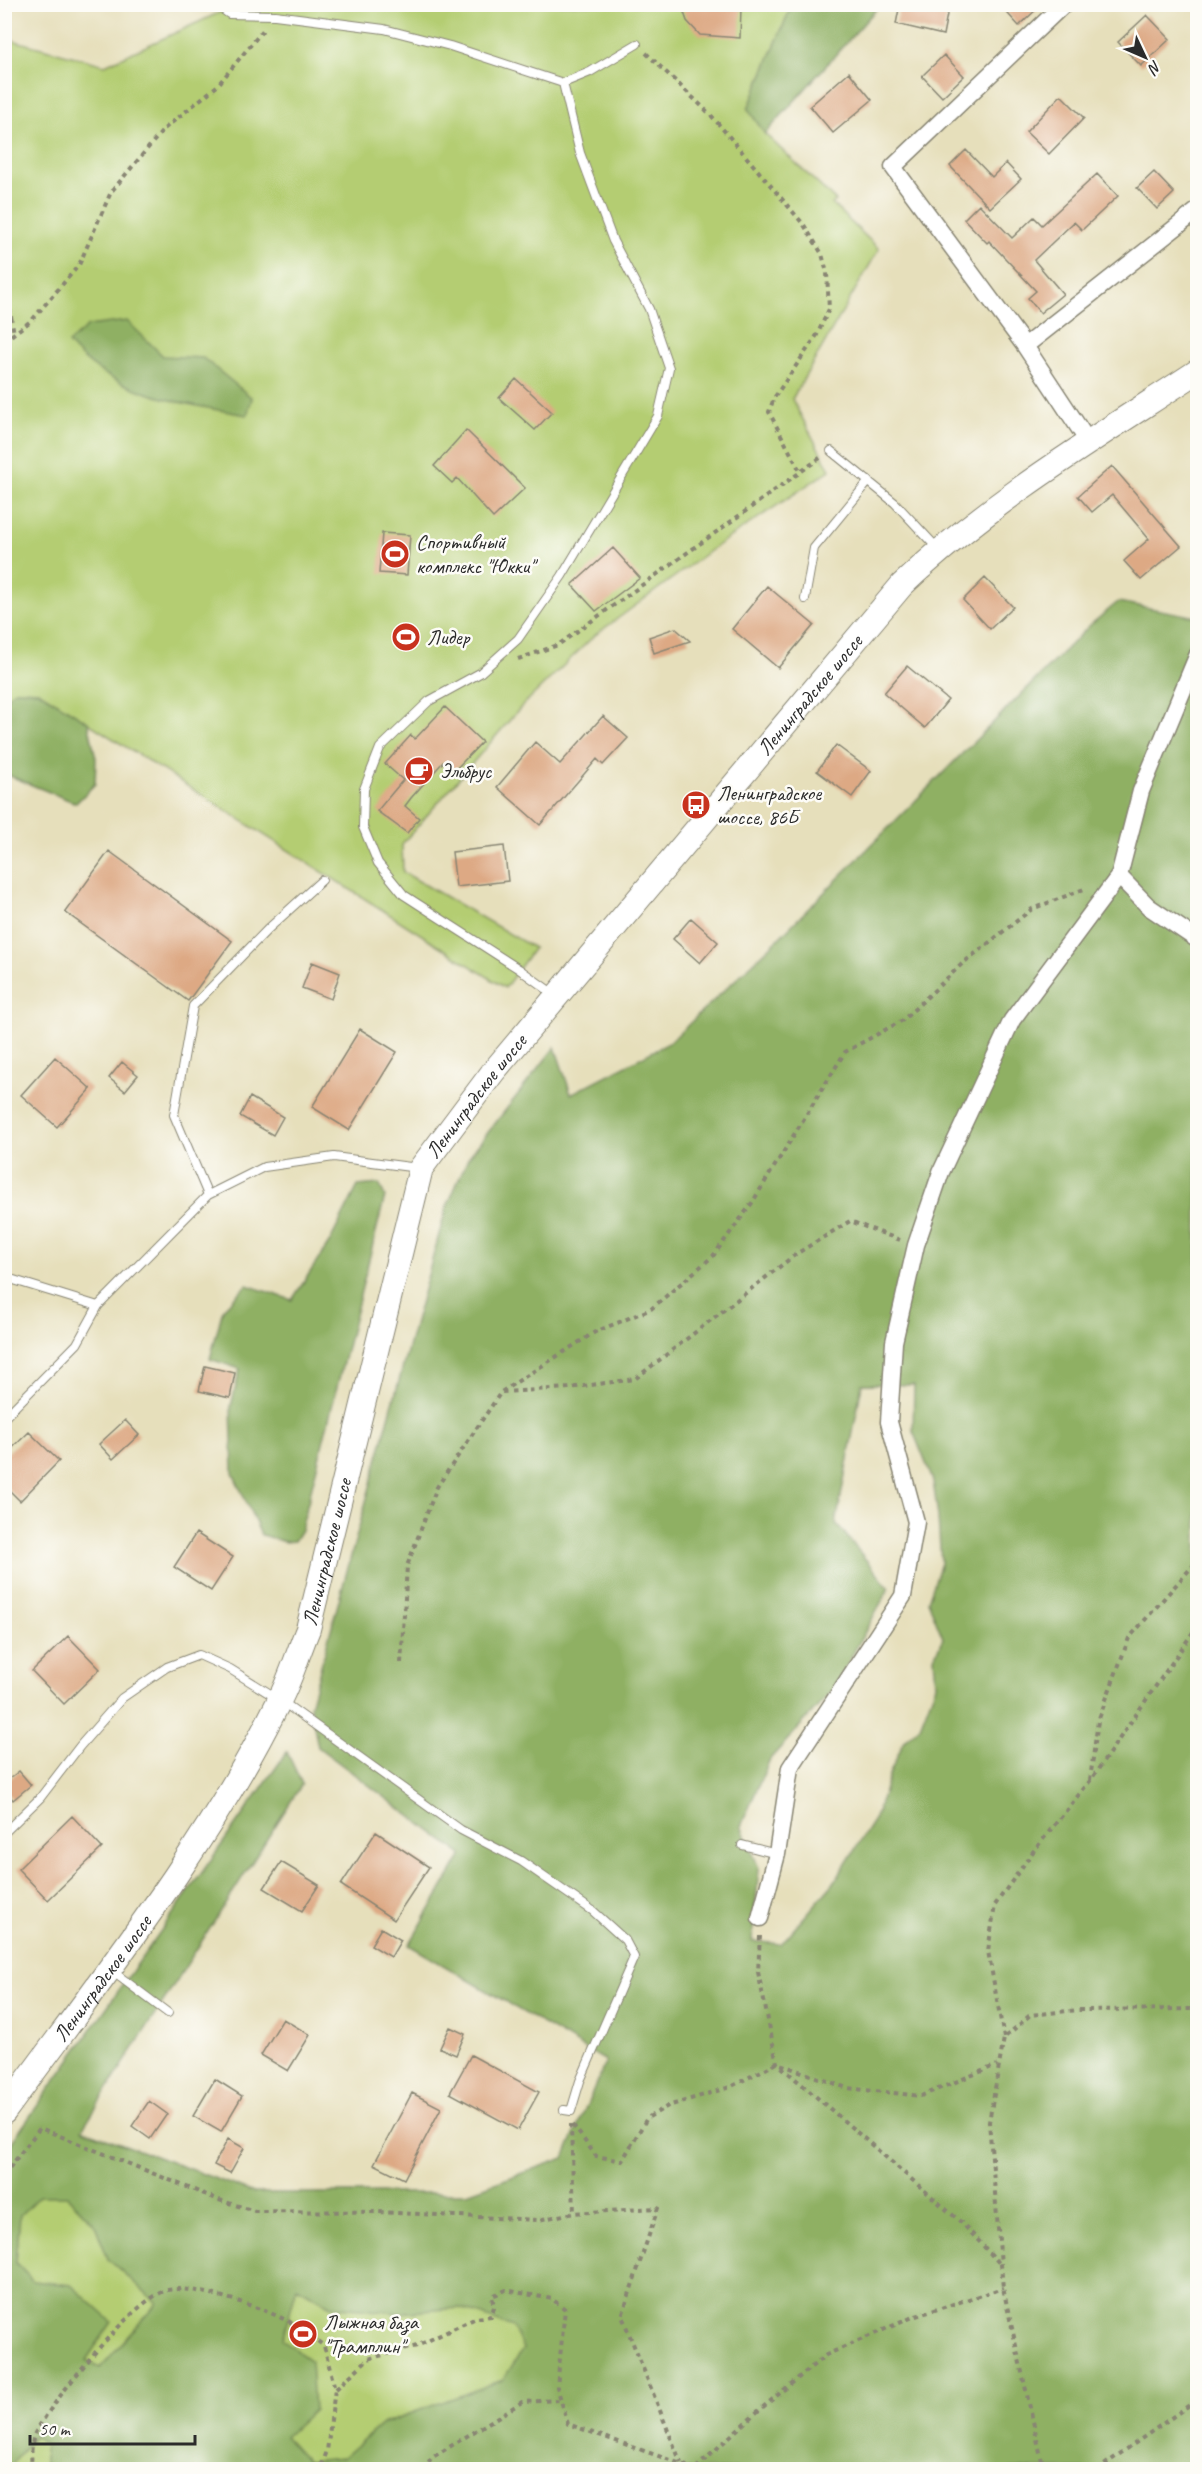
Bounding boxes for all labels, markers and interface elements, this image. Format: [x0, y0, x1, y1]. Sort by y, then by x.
north arrow [1115, 27, 1175, 87]
text: N [1142, 56, 1166, 79]
place label: Спортивный комплекс "Юкки" [416, 529, 538, 579]
sports icon: Спортивный комплекс "Юкки" [379, 538, 411, 570]
sports icon: Лидер [390, 621, 422, 653]
place label: Лидер [427, 624, 471, 650]
street label: Ленинградское шоссе [752, 627, 869, 761]
cafe icon: Эльбрус [403, 755, 435, 787]
place label: Эльбрус [440, 758, 493, 784]
place label: Ленинградское шоссе, 86Б [717, 780, 822, 830]
bus stop icon: Ленинградское шоссе, 86Б [680, 789, 712, 821]
street label: Ленинградское шоссе [420, 1027, 534, 1163]
street label: Ленинградское шоссе [296, 1474, 358, 1628]
street label: Ленинградское шоссе [48, 1908, 158, 2047]
place label: Лыжная база "Трамплин" [324, 2309, 420, 2359]
sports icon: Лыжная база "Трамплин" [287, 2318, 319, 2350]
scale bar [30, 2408, 195, 2446]
text: 50 m [39, 2418, 72, 2440]

